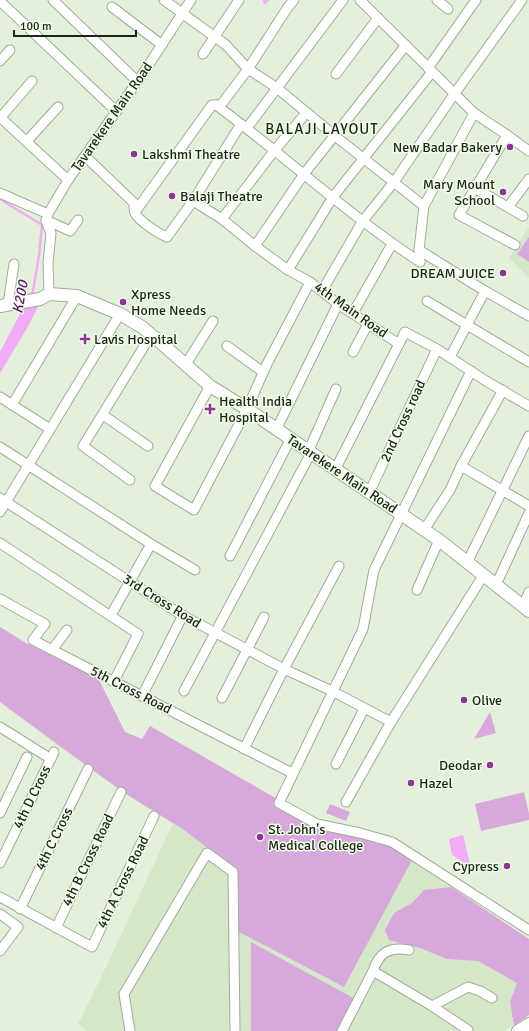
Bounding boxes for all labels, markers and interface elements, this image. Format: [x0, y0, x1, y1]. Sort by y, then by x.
scale bar [14, 12, 136, 38]
text: 100 m [20, 19, 52, 34]
street label: Tavarekere Main Road [68, 59, 156, 175]
district label: BALAJI LAYOUT [265, 120, 379, 138]
place label: New Badar Bakery [393, 139, 502, 156]
marker: New Badar Bakery [505, 142, 515, 152]
place label: Lakshmi Theatre [142, 146, 240, 163]
marker: Lakshmi Theatre [129, 149, 139, 159]
place label: Mary Mount School [423, 176, 495, 209]
marker: Mary Mount School [498, 187, 508, 197]
place label: Balaji Theatre [180, 188, 263, 205]
marker: Balaji Theatre [167, 191, 177, 201]
place label: DREAM JUICE [411, 265, 495, 282]
marker: DREAM JUICE [498, 268, 508, 278]
water label: K200 [8, 278, 32, 315]
street label: 4th Main Road [311, 278, 391, 342]
place label: Xpress Home Needs [131, 286, 206, 319]
marker: Xpress Home Needs [118, 297, 128, 307]
place label: Lavis Hospital [94, 331, 177, 348]
marker: Lavis Hospital [79, 333, 91, 345]
street label: 2nd Cross road [377, 377, 429, 465]
place label: Health India Hospital [219, 393, 292, 426]
marker: Health India Hospital [204, 403, 216, 415]
street label: Tavarekere Main Road [283, 431, 401, 517]
street label: 3rd Cross Road [120, 570, 204, 632]
street label: 5th Cross Road [87, 662, 175, 718]
place label: Olive [472, 692, 502, 709]
marker: Olive [459, 695, 469, 705]
place label: Deodar [439, 757, 483, 774]
marker: Deodar [485, 760, 495, 770]
street label: 4th D Cross [9, 763, 55, 831]
place label: Hazel [419, 775, 453, 792]
marker: Hazel [406, 778, 416, 788]
street label: 4th C Cross [32, 805, 76, 873]
street label: 4th B Cross Road [58, 811, 118, 909]
place label: St. John's Medical College [268, 821, 363, 854]
marker: St. John's Medical College [255, 832, 265, 842]
street label: 4th A Cross Road [93, 833, 153, 931]
place label: Cypress [452, 858, 499, 875]
marker: Cypress [502, 861, 512, 871]

